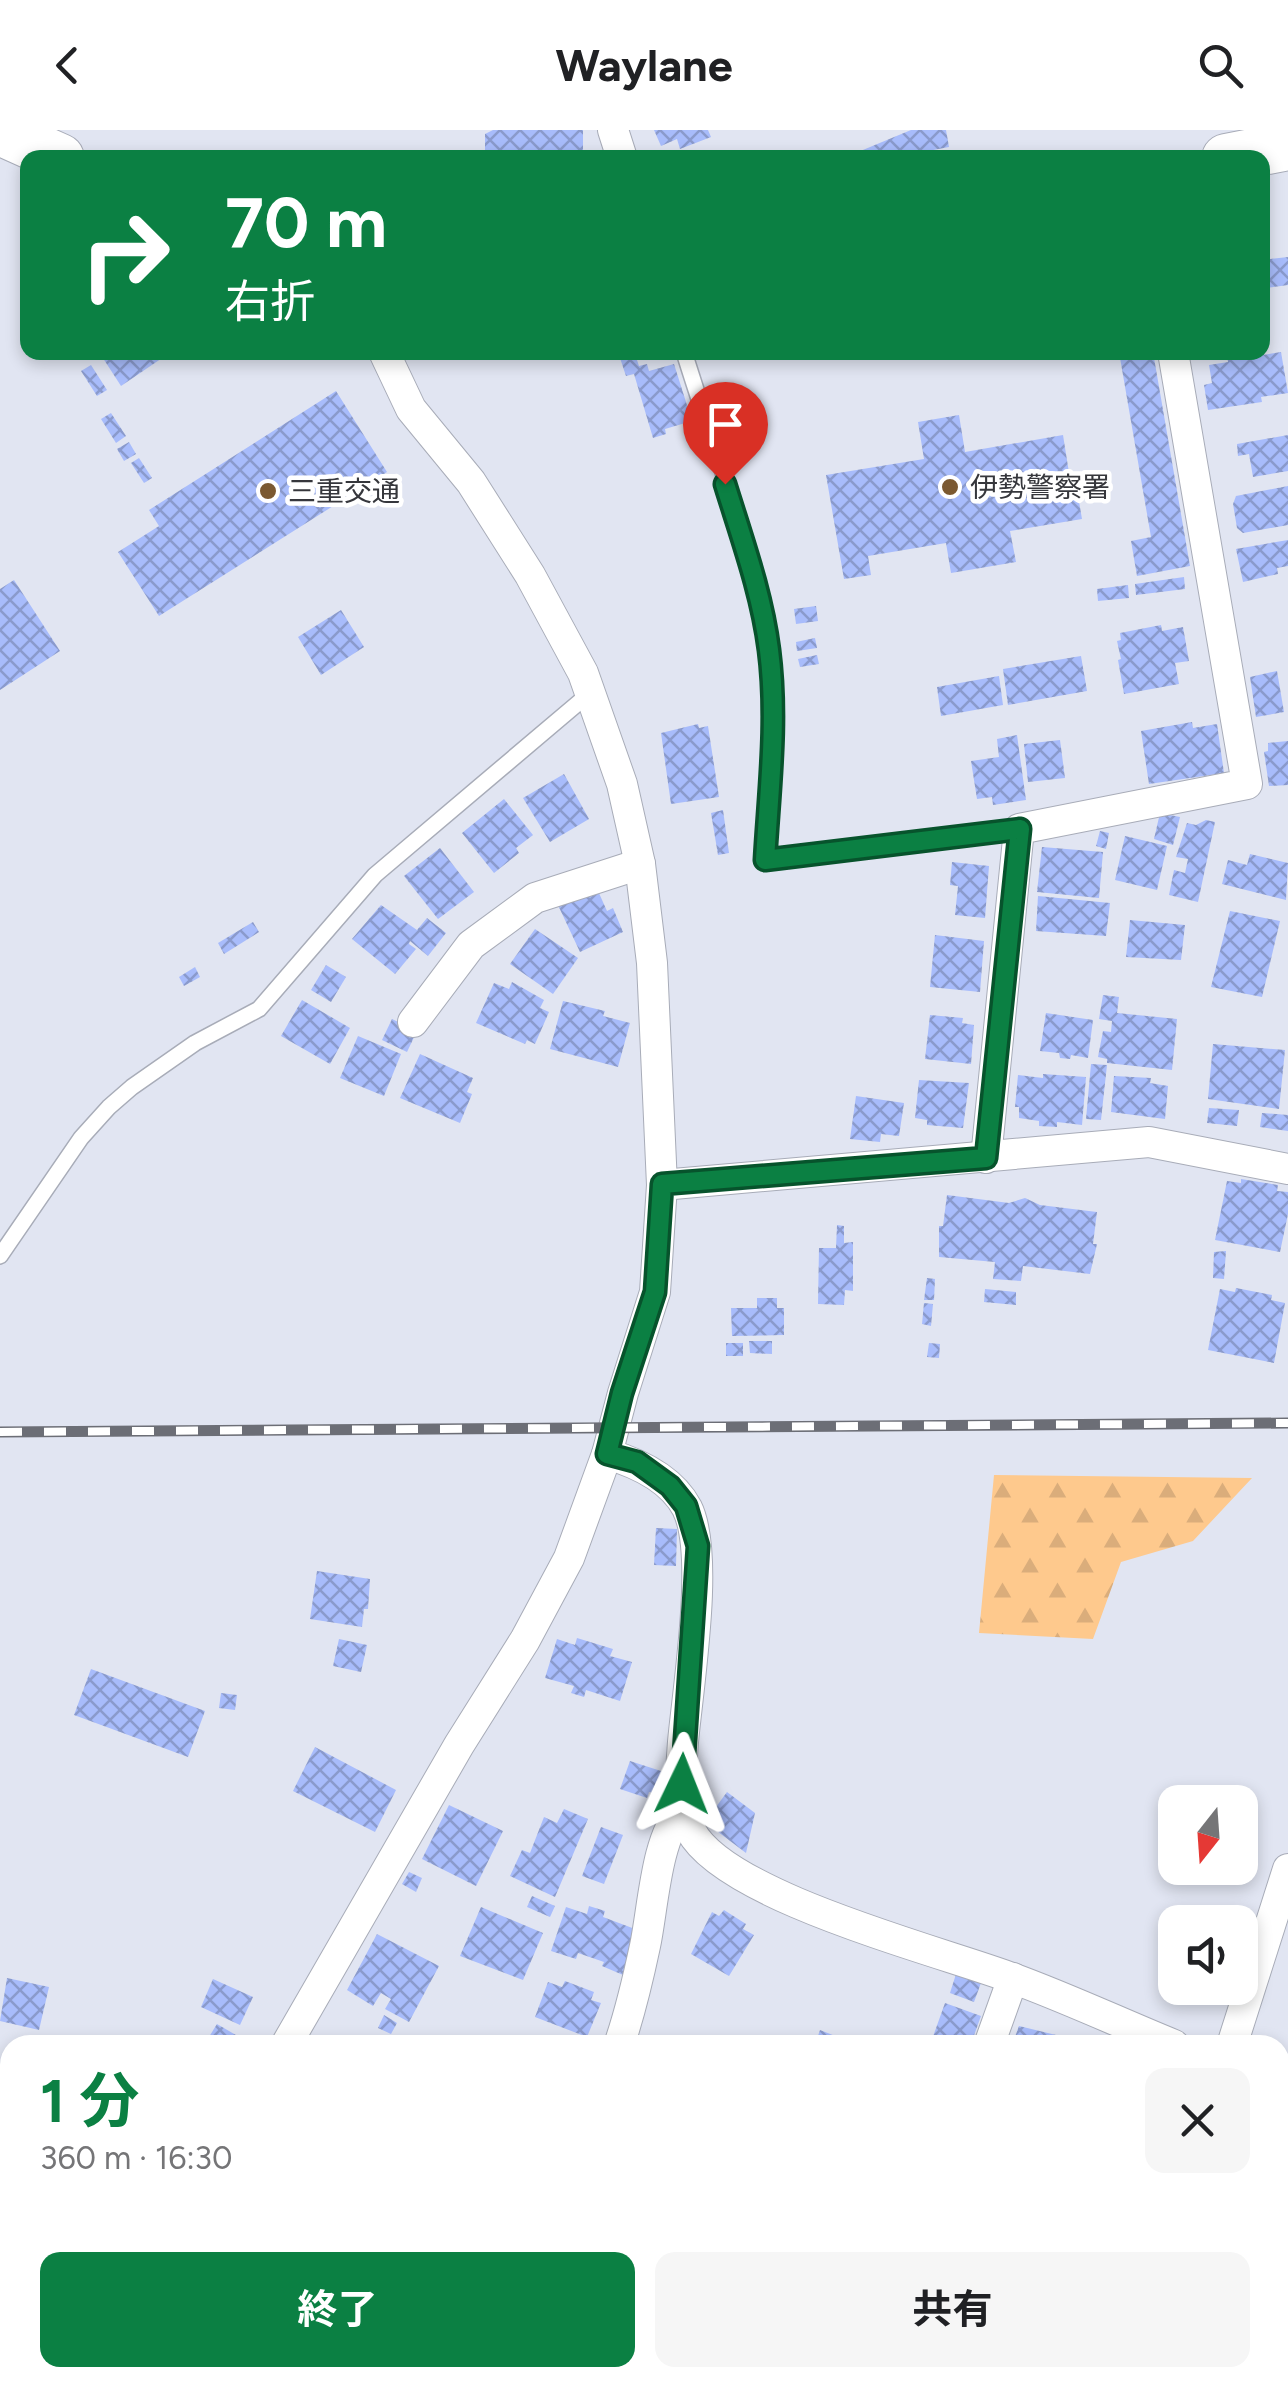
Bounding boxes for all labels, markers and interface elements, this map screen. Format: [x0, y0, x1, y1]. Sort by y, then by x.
icon: back [40, 38, 95, 93]
text: Waylane [555, 38, 733, 92]
icon: search [1193, 38, 1248, 93]
text: 70 m [225, 180, 387, 265]
icon: right [60, 190, 190, 320]
text: 右折 [225, 274, 315, 328]
pin [683, 382, 768, 485]
icon: arrive [698, 397, 753, 452]
place label: 伊勢警察署 [970, 470, 1110, 504]
place label: 三重交通 [288, 474, 400, 508]
marker: 伊勢警察署 [939, 476, 961, 498]
marker: 三重交通 [257, 480, 279, 502]
position arrow [630, 1732, 734, 1836]
north arrow [1158, 1785, 1258, 1885]
map controls [1158, 1785, 1258, 2005]
button: sound [1158, 1905, 1258, 2005]
text: 1 分 [40, 2065, 140, 2137]
button: close [1145, 2068, 1250, 2173]
text: 360 m · 16:30 [40, 2139, 232, 2177]
button: 終了 [40, 2252, 635, 2367]
button: 共有 [655, 2252, 1250, 2367]

